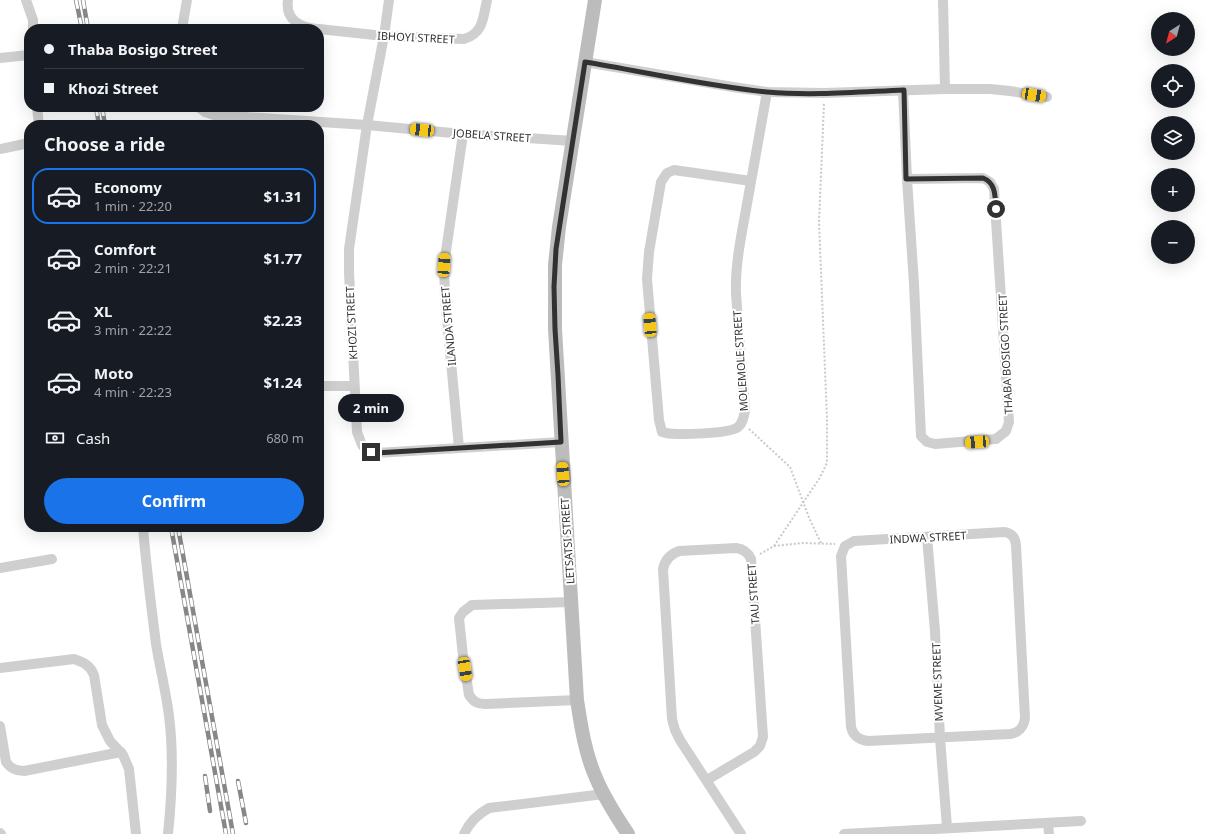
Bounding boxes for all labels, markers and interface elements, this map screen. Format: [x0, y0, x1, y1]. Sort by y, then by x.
north arrow [1151, 12, 1195, 56]
map controls [1151, 12, 1195, 264]
street label: IBHOYI STREET [377, 27, 455, 47]
text: Thaba Bosigo Street [68, 39, 217, 59]
button: locate [1151, 64, 1195, 108]
text: Khozi Street [68, 78, 158, 98]
car [1021, 87, 1047, 103]
button: layers [1151, 116, 1195, 160]
car [409, 123, 435, 137]
street label: JOBELA STREET [452, 125, 531, 145]
text: Choose a ride [44, 132, 165, 156]
button: + [1151, 168, 1195, 212]
text: Economy [94, 177, 162, 197]
icon: car [46, 178, 82, 214]
text: $1.31 [263, 186, 302, 206]
text: 1 min · 22:20 [94, 197, 172, 215]
route start [987, 200, 1005, 218]
button: − [1151, 220, 1195, 264]
text: Comfort [94, 239, 156, 259]
icon: car [46, 240, 82, 276]
text: $1.77 [263, 248, 302, 268]
car [437, 253, 451, 277]
text: 2 min · 22:21 [94, 259, 172, 277]
street label: KHOZI STREET [342, 286, 360, 360]
street label: ILANDA STREET [437, 286, 459, 366]
street label: THABA BOSIGO STREET [994, 293, 1016, 415]
text: XL [94, 301, 112, 321]
icon: car [46, 302, 82, 338]
text: $2.23 [263, 310, 302, 330]
street label: MOLEMOLE STREET [729, 310, 751, 412]
car [643, 313, 657, 337]
text: 3 min · 22:22 [94, 321, 172, 339]
text: Moto [94, 363, 133, 383]
icon: car [46, 364, 82, 400]
text: $1.24 [263, 372, 302, 392]
text: 4 min · 22:23 [94, 383, 172, 401]
callout: 2 min [338, 394, 404, 422]
text: 2 min [353, 399, 389, 417]
icon: cash [44, 427, 66, 449]
text: Cash [76, 428, 110, 448]
text: 680 m [266, 429, 304, 447]
car [965, 435, 989, 449]
route end [362, 443, 380, 461]
car [556, 462, 570, 486]
button: Confirm [44, 478, 304, 524]
street label: LETSATSI STREET [557, 497, 577, 585]
street label: INDWA STREET [889, 527, 967, 547]
street label: TAU STREET [743, 563, 763, 625]
street label: MVEME STREET [928, 642, 946, 722]
car [457, 656, 473, 682]

